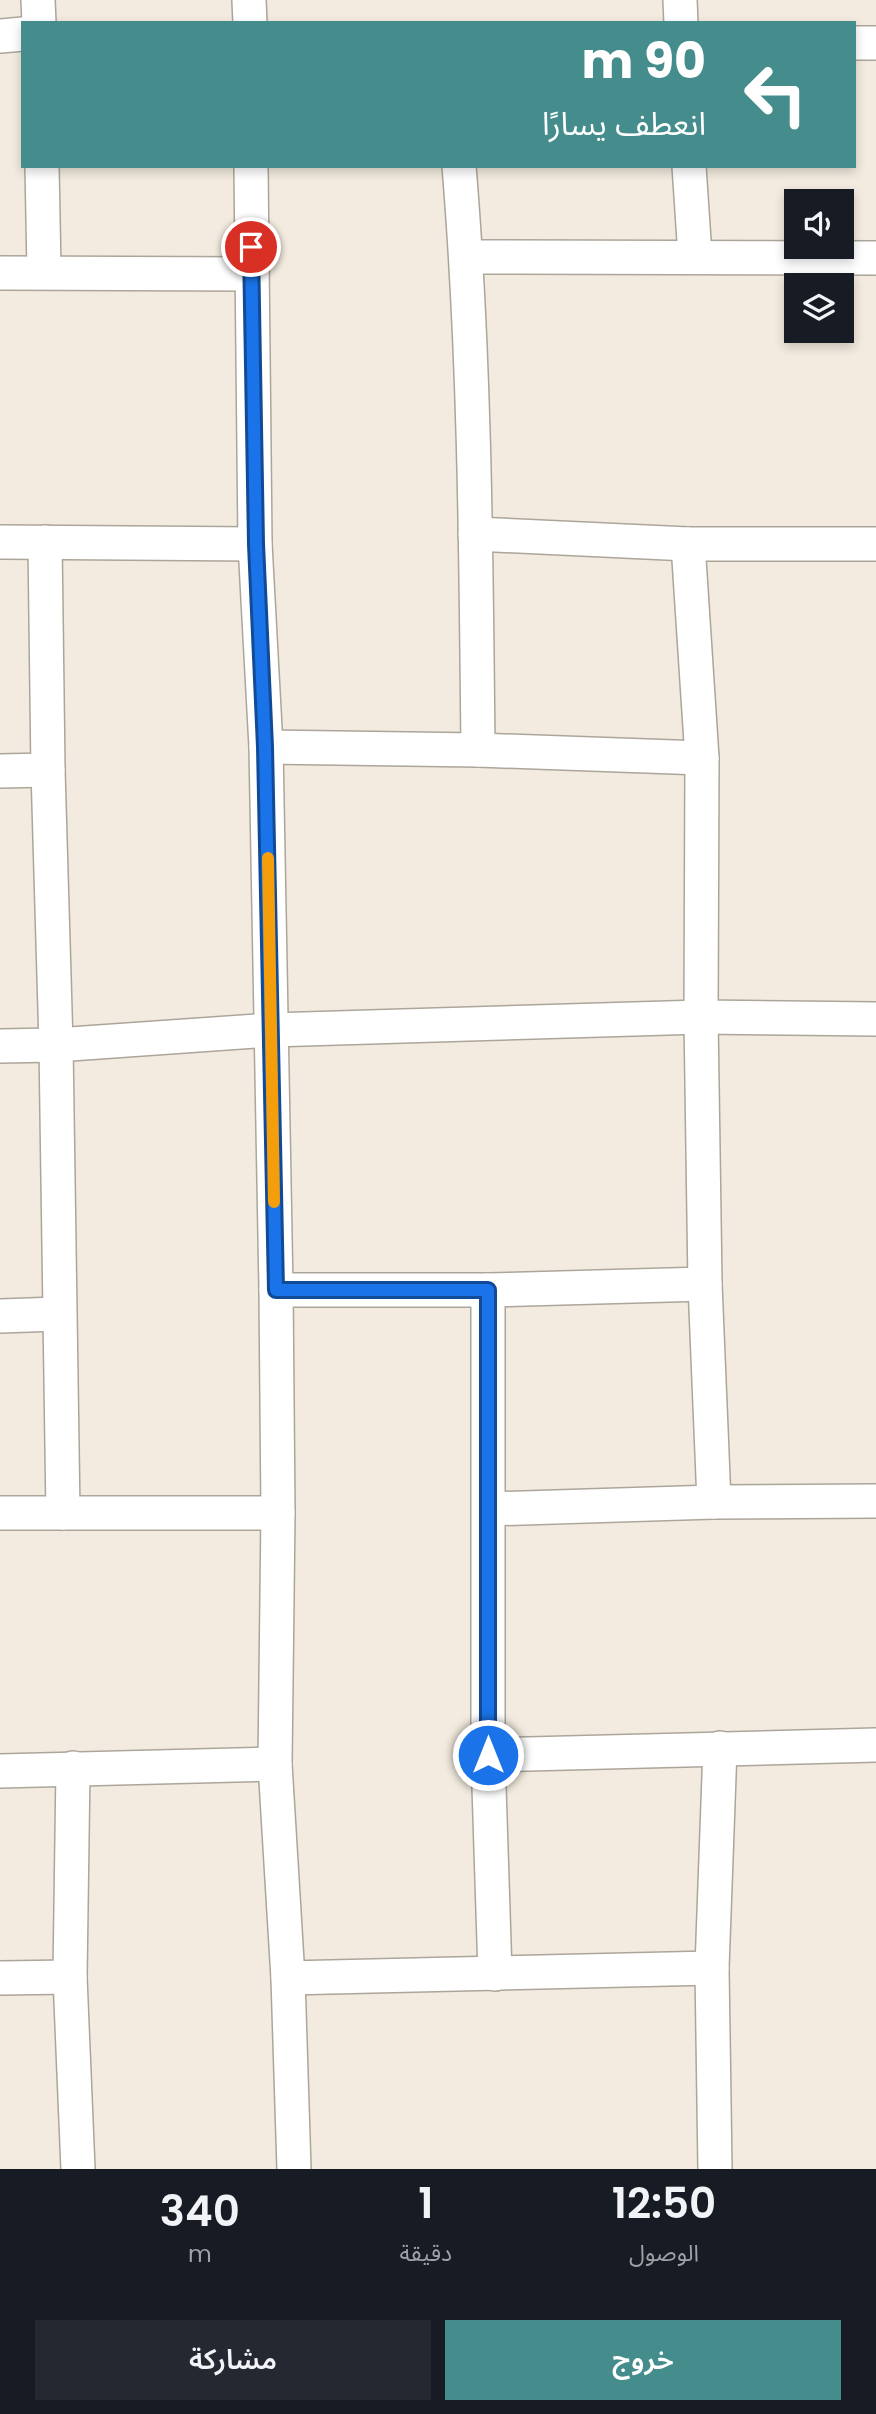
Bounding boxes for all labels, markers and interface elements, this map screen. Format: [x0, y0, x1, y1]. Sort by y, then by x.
text: 90 m [582, 27, 706, 95]
icon: left [730, 49, 821, 140]
text: انعطف يسارًا [542, 101, 706, 146]
map controls [784, 189, 854, 343]
button: sound [784, 189, 854, 259]
pin [221, 217, 281, 277]
icon: arrive [232, 228, 270, 266]
button: layers [784, 273, 854, 343]
position arrow [451, 1718, 525, 1792]
text: 1 [418, 2174, 433, 2233]
text: 12:50 [612, 2174, 716, 2233]
text: 340 [160, 2182, 240, 2241]
text: دقيقة [400, 2237, 452, 2269]
text: الوصول [629, 2237, 699, 2269]
text: m [188, 2238, 212, 2270]
button: مشاركة [35, 2320, 431, 2400]
button: خروج [445, 2320, 841, 2400]

